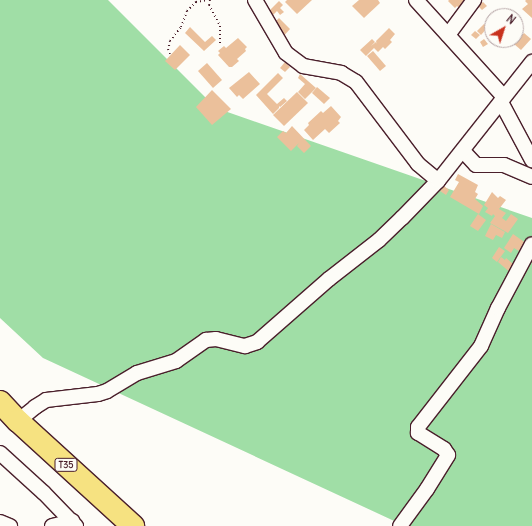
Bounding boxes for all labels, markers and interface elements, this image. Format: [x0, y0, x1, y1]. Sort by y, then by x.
north arrow [484, 8, 524, 48]
text: N [504, 12, 518, 27]
road number: T35 [54, 458, 78, 472]

